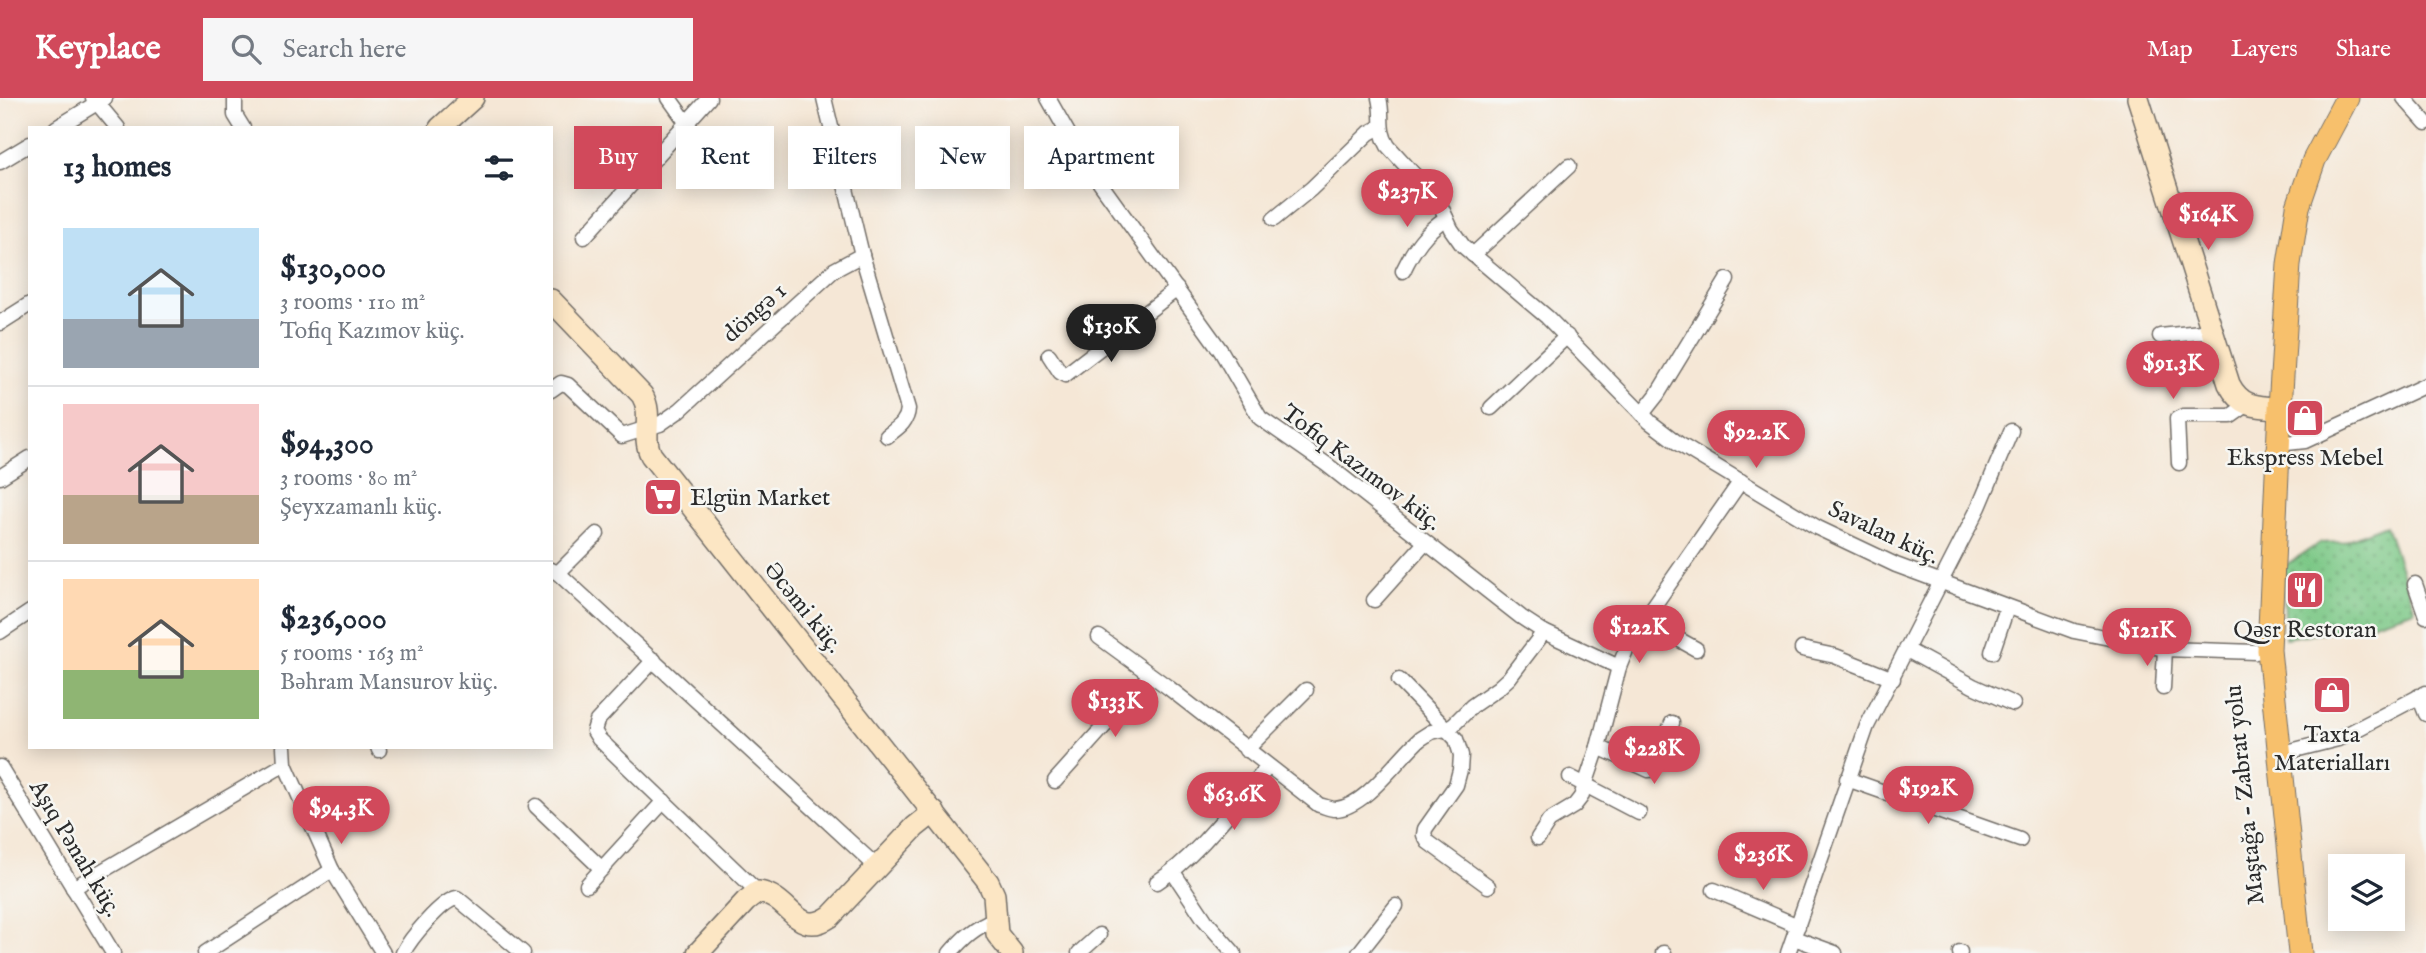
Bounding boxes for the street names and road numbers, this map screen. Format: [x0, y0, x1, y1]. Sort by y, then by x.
street label: döngə 1 [716, 276, 794, 350]
street label: Tofiq Kazımov küç. [1275, 398, 1447, 538]
street label: Savalan küç. [1823, 494, 1944, 573]
street label: Əcəmi küç. [756, 556, 849, 660]
street label: Maştağa - Zabrat yolu [2219, 683, 2272, 906]
street label: Aşıq Pənah küç. [21, 774, 128, 923]

